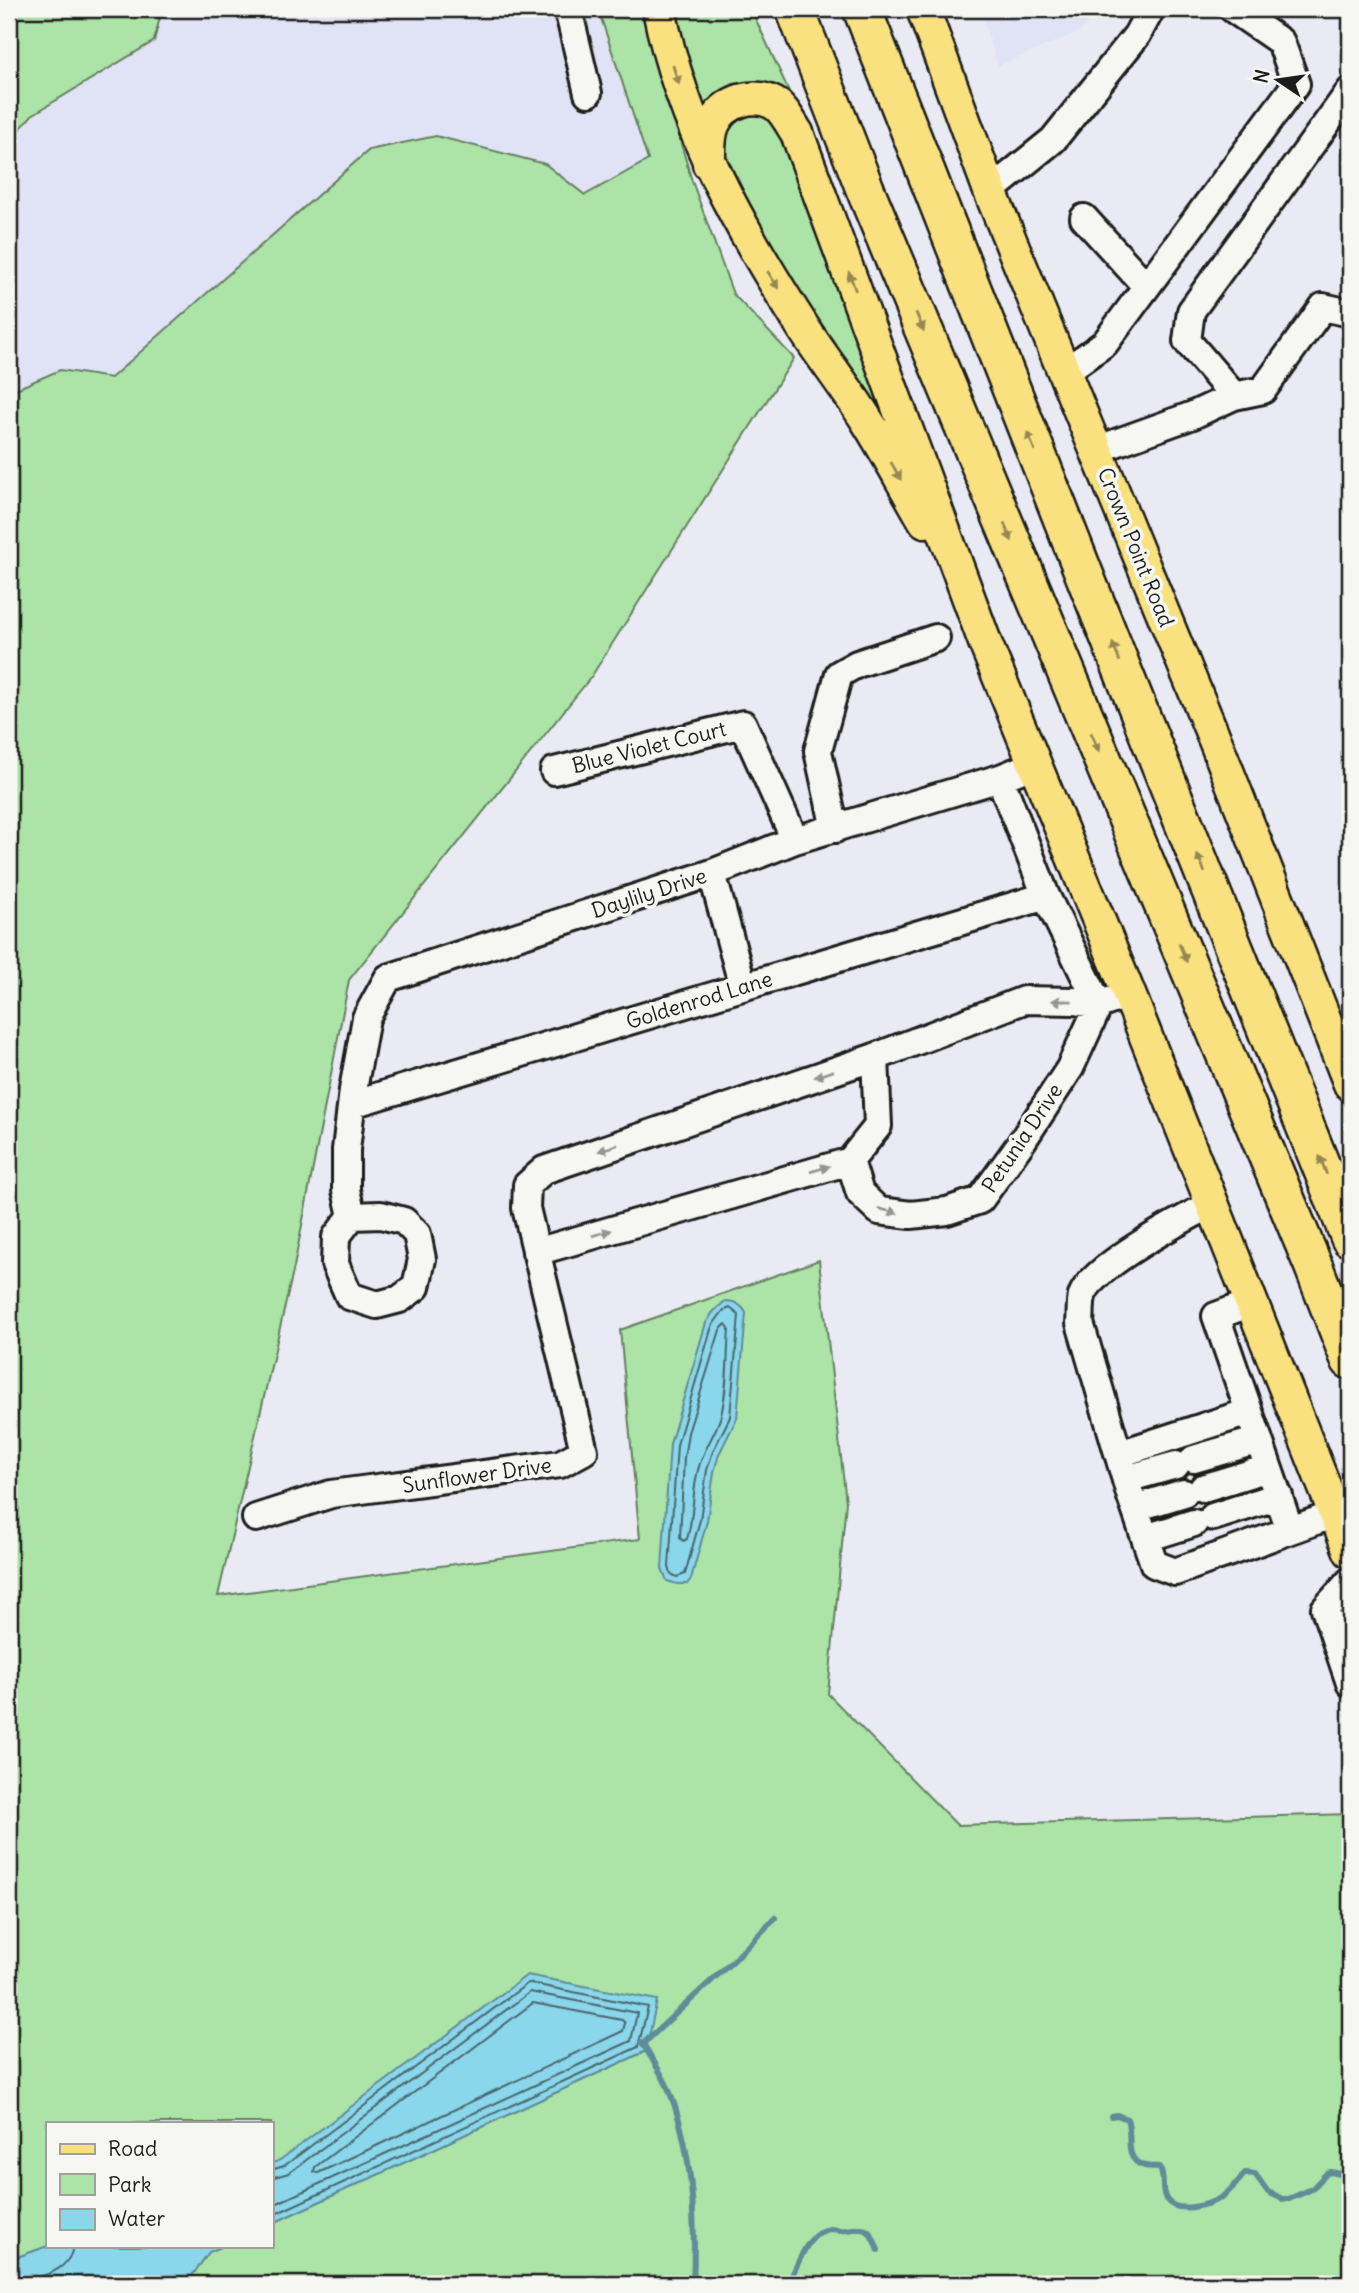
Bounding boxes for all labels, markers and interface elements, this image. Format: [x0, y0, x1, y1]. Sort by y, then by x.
north arrow [1244, 46, 1314, 116]
one-way arrow [672, 64, 682, 85]
text: N [1248, 67, 1275, 85]
one-way arrow [766, 270, 779, 289]
one-way arrow [846, 271, 857, 292]
one-way arrow [915, 312, 926, 333]
one-way arrow [1026, 431, 1037, 452]
one-way arrow [890, 461, 902, 481]
street label: Crown Point Road [1092, 463, 1180, 631]
one-way arrow [1002, 522, 1013, 543]
one-way arrow [1110, 642, 1121, 663]
street label: Blue Violet Court [569, 715, 729, 779]
one-way arrow [1090, 732, 1101, 753]
one-way arrow [1195, 853, 1206, 874]
street label: Daylily Drive [588, 862, 710, 924]
one-way arrow [1177, 942, 1188, 963]
street label: Goldenrod Lane [623, 965, 775, 1035]
one-way arrow [1051, 995, 1073, 1006]
one-way arrow [813, 1069, 834, 1080]
street label: Petunia Drive [976, 1078, 1068, 1198]
one-way arrow [598, 1143, 619, 1154]
one-way arrow [1317, 1155, 1328, 1176]
one-way arrow [810, 1164, 831, 1174]
one-way arrow [877, 1205, 899, 1216]
one-way arrow [591, 1227, 613, 1238]
street label: Sunflower Drive [401, 1451, 553, 1499]
legend [46, 2122, 273, 2248]
text: Road [108, 2135, 157, 2162]
text: Park [108, 2171, 151, 2198]
text: Water [108, 2205, 166, 2232]

